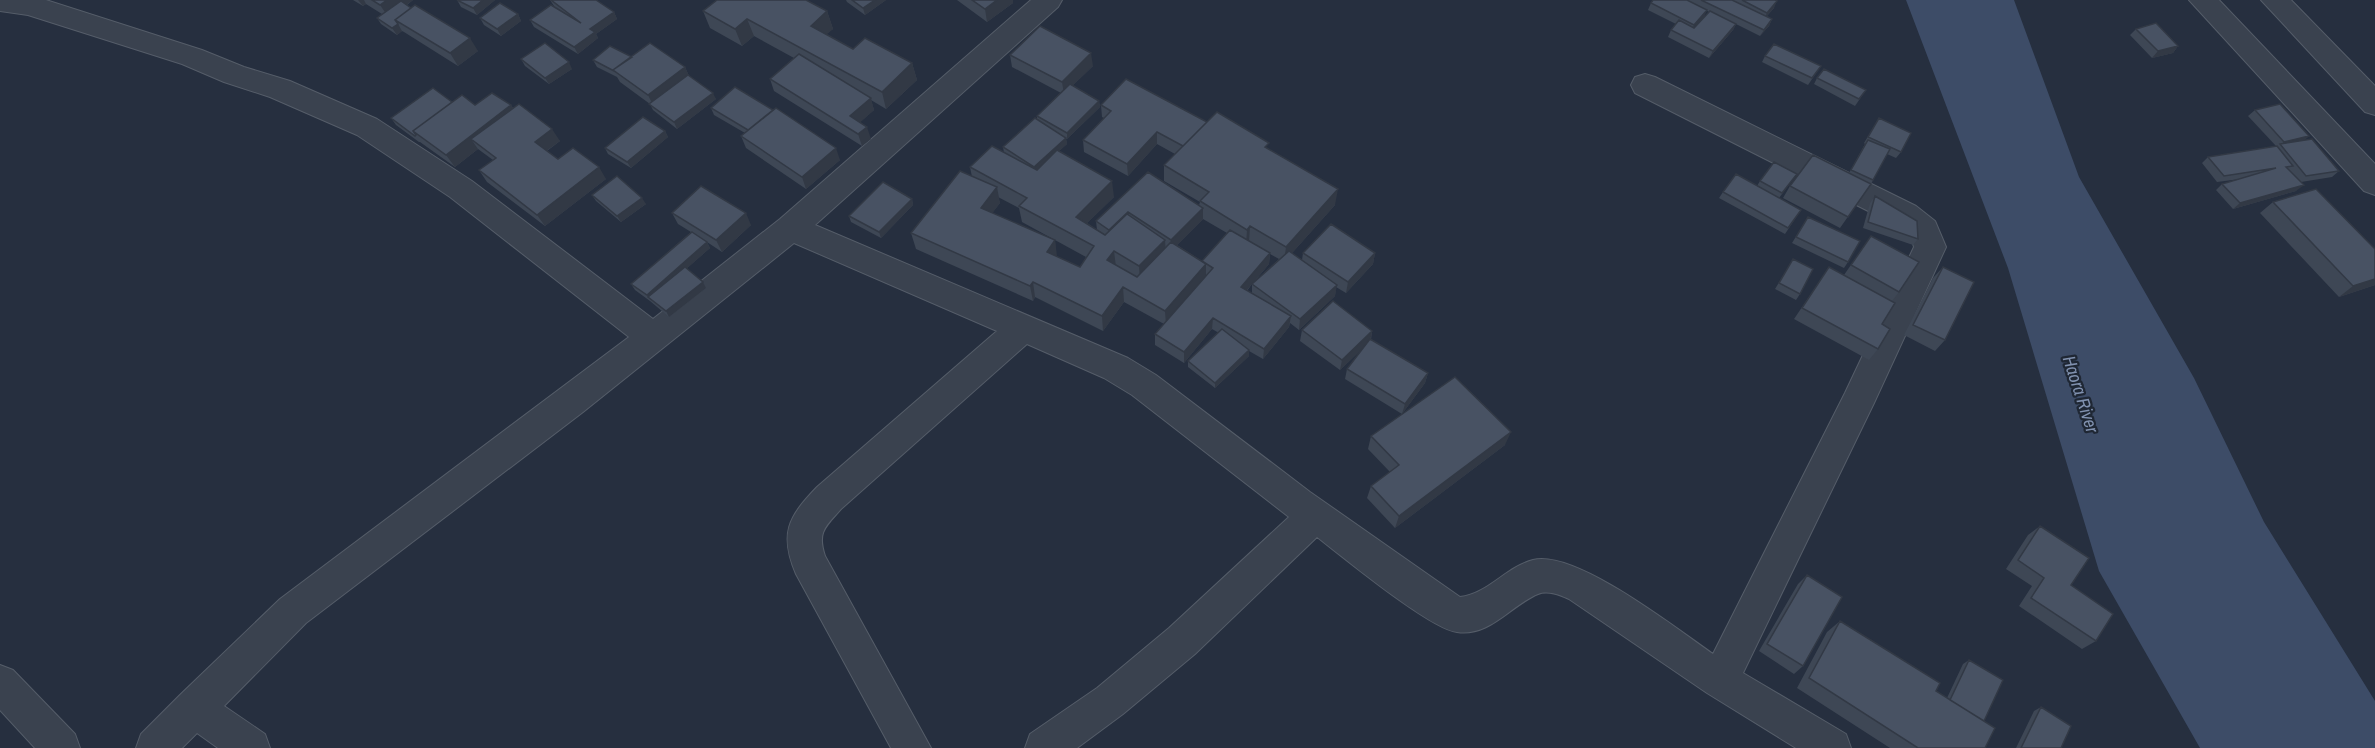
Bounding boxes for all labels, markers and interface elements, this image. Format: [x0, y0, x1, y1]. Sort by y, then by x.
water label: Haora River [2057, 352, 2106, 437]

